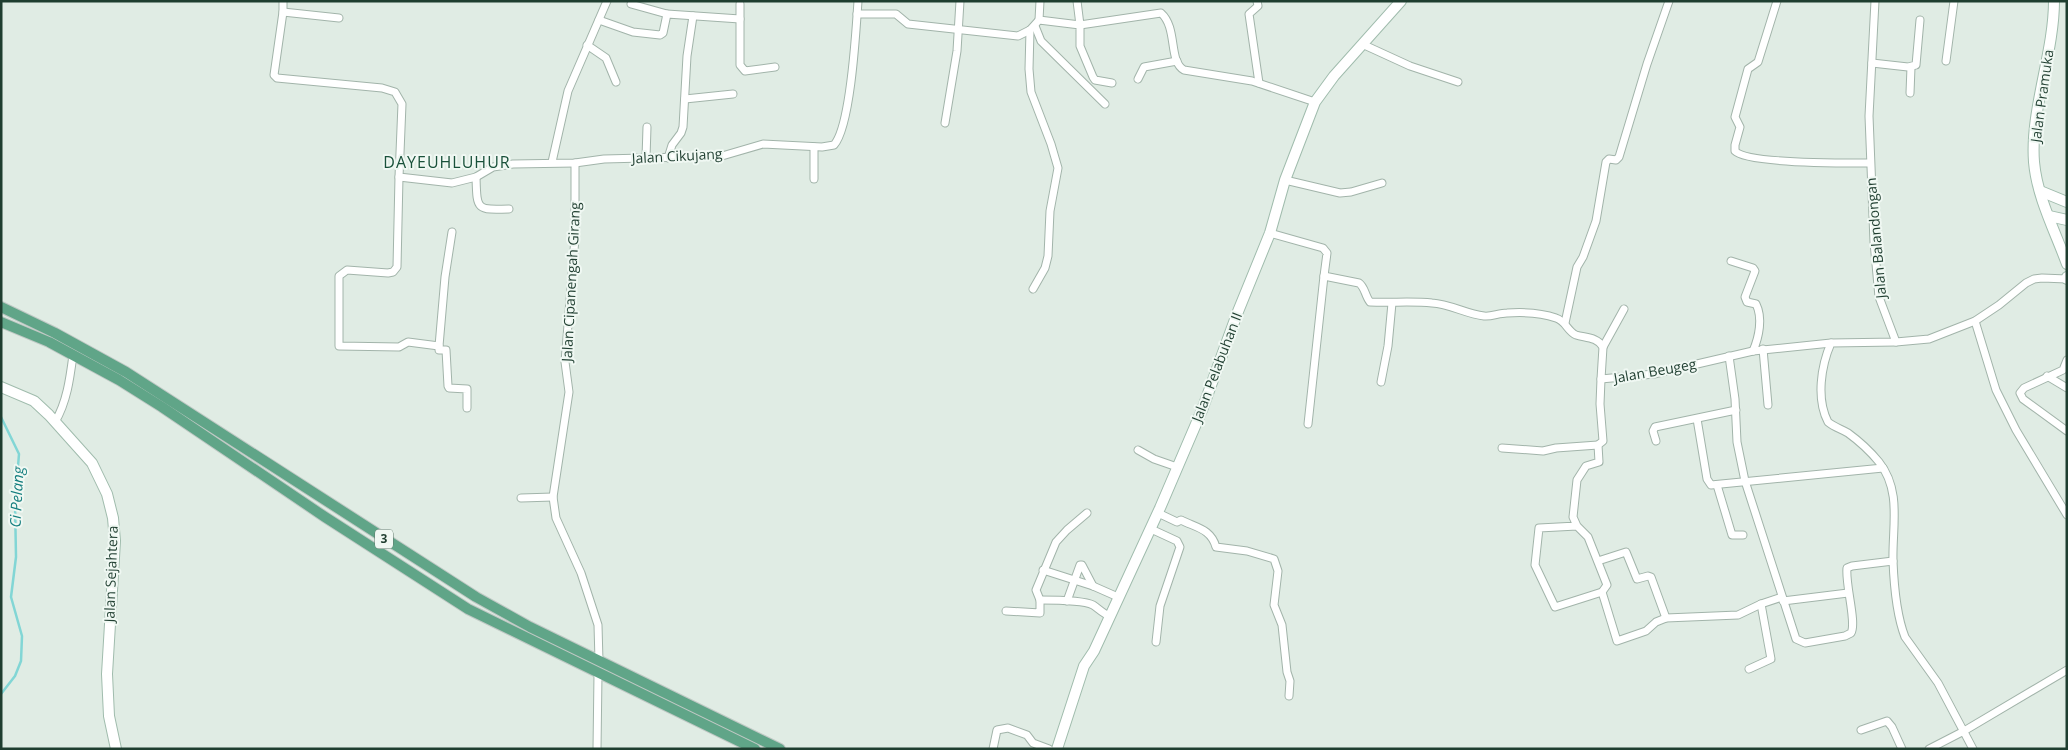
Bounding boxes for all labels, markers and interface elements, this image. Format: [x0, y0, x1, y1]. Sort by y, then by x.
street label: Jalan Pramuka [2025, 48, 2057, 146]
street label: Jalan Cikujang [629, 144, 723, 167]
district label: DAYEUHLUHUR [383, 151, 511, 173]
street label: Jalan Balandongan [1861, 177, 1890, 301]
street label: Jalan Cipanengah Girang [557, 201, 584, 364]
street label: Jalan Pelabuhan II [1186, 309, 1246, 426]
street label: Jalan Beugeg [1610, 354, 1698, 387]
water label: Ci Pelang [4, 465, 28, 528]
street label: Jalan Sejahtera [99, 525, 122, 625]
road number: 3 [375, 530, 393, 548]

